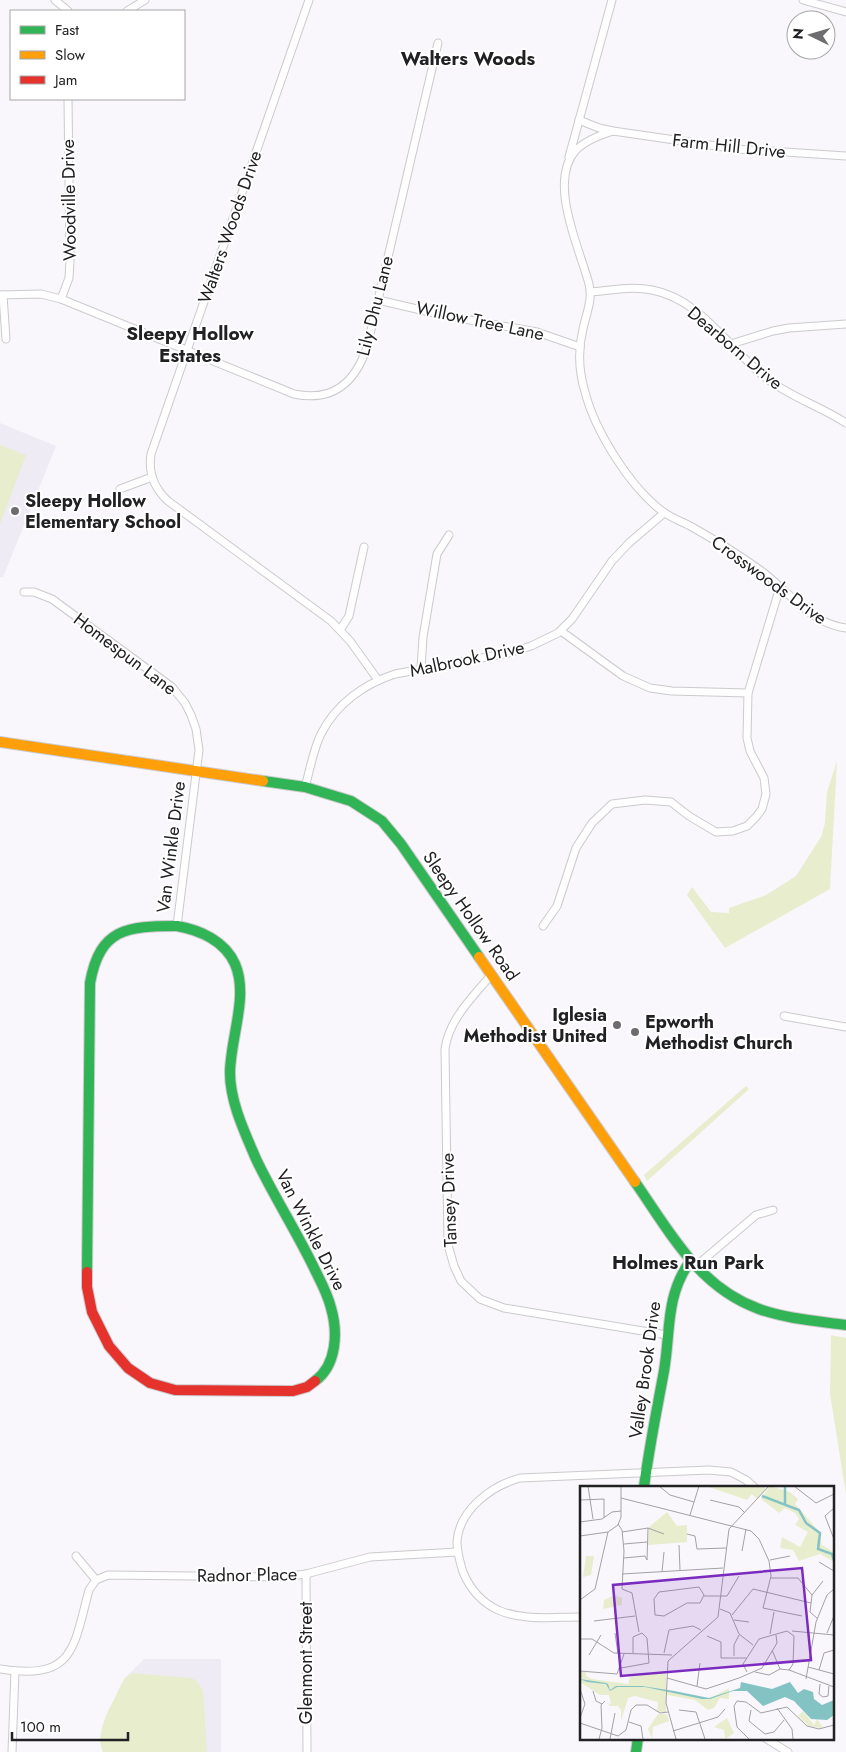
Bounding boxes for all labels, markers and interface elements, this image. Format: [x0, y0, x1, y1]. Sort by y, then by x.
legend [10, 10, 185, 100]
north arrow [786, 10, 836, 60]
text: Fast [55, 19, 79, 41]
text: N [788, 27, 808, 40]
text: Slow [55, 44, 86, 66]
district label: Walters Woods [401, 45, 535, 72]
text: Jam [53, 69, 78, 91]
street label: Farm Hill Drive [671, 127, 787, 165]
street label: Woodville Drive [55, 139, 83, 261]
street label: Walters Woods Drive [192, 147, 268, 307]
street label: Lily Dhu Lane [350, 253, 400, 359]
street label: Willow Tree Lane [414, 295, 546, 347]
street label: Dearborn Drive [682, 300, 788, 396]
district label: Sleepy Hollow Estates [126, 320, 254, 369]
place label: Sleepy Hollow Elementary School [25, 488, 181, 535]
marker: Sleepy Hollow Elementary School [9, 505, 21, 517]
street label: Crosswoods Drive [706, 529, 832, 631]
street label: Homespun Lane [68, 607, 182, 701]
street label: Malbrook Drive [407, 634, 527, 684]
street label: Van Winkle Drive [150, 780, 192, 914]
street label: Sleepy Hollow Road [417, 846, 525, 986]
place label: Iglesia Methodist United [464, 1002, 607, 1049]
place label: Epworth Methodist Church [645, 1009, 793, 1056]
marker: Iglesia Methodist United [611, 1019, 623, 1031]
marker: Epworth Methodist Church [629, 1026, 641, 1038]
street label: Tansey Drive [434, 1152, 464, 1248]
street label: Van Winkle Drive [269, 1165, 353, 1295]
district label: Holmes Run Park [612, 1249, 764, 1276]
street label: Valley Brook Drive [623, 1300, 667, 1440]
inset map [580, 1486, 834, 1740]
street label: Radnor Place [197, 1561, 297, 1589]
street label: Glenmont Street [293, 1601, 319, 1724]
scale bar [12, 1710, 129, 1742]
text: 100 m [20, 1716, 61, 1738]

